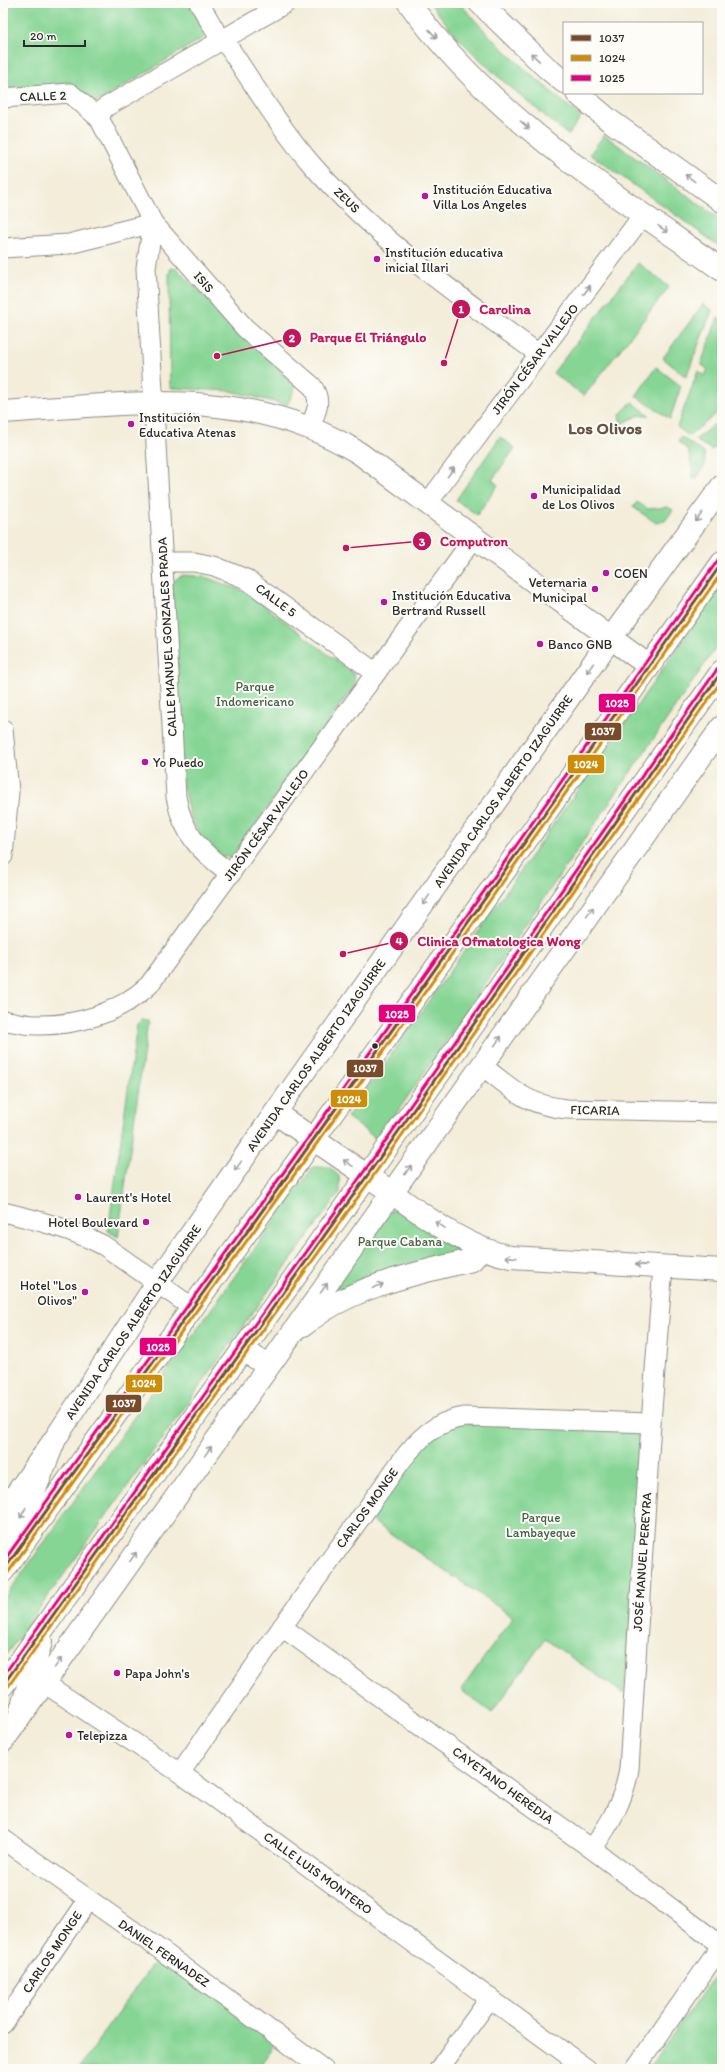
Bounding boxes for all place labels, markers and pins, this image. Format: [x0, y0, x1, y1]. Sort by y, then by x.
place label: Institución Educativa Villa Los Angeles [433, 182, 552, 212]
marker: Institución Educativa Villa Los Angeles [420, 191, 430, 201]
place label: Institución educativa inicial Illari [385, 245, 504, 275]
marker: Institución educativa inicial Illari [372, 254, 382, 264]
callout: Carolina [451, 296, 538, 322]
callout: Parque El Triángulo [282, 325, 434, 351]
place label: Institución Educativa Atenas [139, 410, 236, 440]
marker: Institución Educativa Atenas [126, 419, 136, 429]
place label: Municipalidad de Los Olivos [542, 482, 621, 512]
marker: Municipalidad de Los Olivos [529, 491, 539, 501]
callout: Computron [412, 528, 516, 554]
place label: COEN [614, 566, 648, 581]
marker: COEN [601, 568, 611, 578]
place label: Veternaria Municipal [529, 575, 588, 605]
marker: Veternaria Municipal [590, 584, 600, 594]
place label: Institución Educativa Bertrand Russell [392, 588, 511, 618]
marker: Institución Educativa Bertrand Russell [379, 597, 389, 607]
place label: Banco GNB [548, 637, 612, 652]
marker: Banco GNB [535, 639, 545, 649]
place label: Yo Puedo [153, 755, 204, 770]
marker: Yo Puedo [140, 757, 150, 767]
callout: Clinica Ofmatologica Wong [389, 928, 588, 954]
unlabelled marker [370, 1041, 380, 1051]
place label: Laurent's Hotel [86, 1190, 172, 1205]
marker: Laurent's Hotel [73, 1192, 83, 1202]
place label: Hotel Boulevard [48, 1215, 138, 1230]
marker: Hotel Boulevard [141, 1217, 151, 1227]
place label: Hotel "Los Olivos" [20, 1278, 77, 1308]
marker: Hotel "Los Olivos" [80, 1287, 90, 1297]
place label: Papa John's [125, 1666, 190, 1681]
marker: Papa John's [112, 1668, 122, 1678]
place label: Telepizza [77, 1728, 128, 1743]
marker: Telepizza [64, 1730, 74, 1740]

